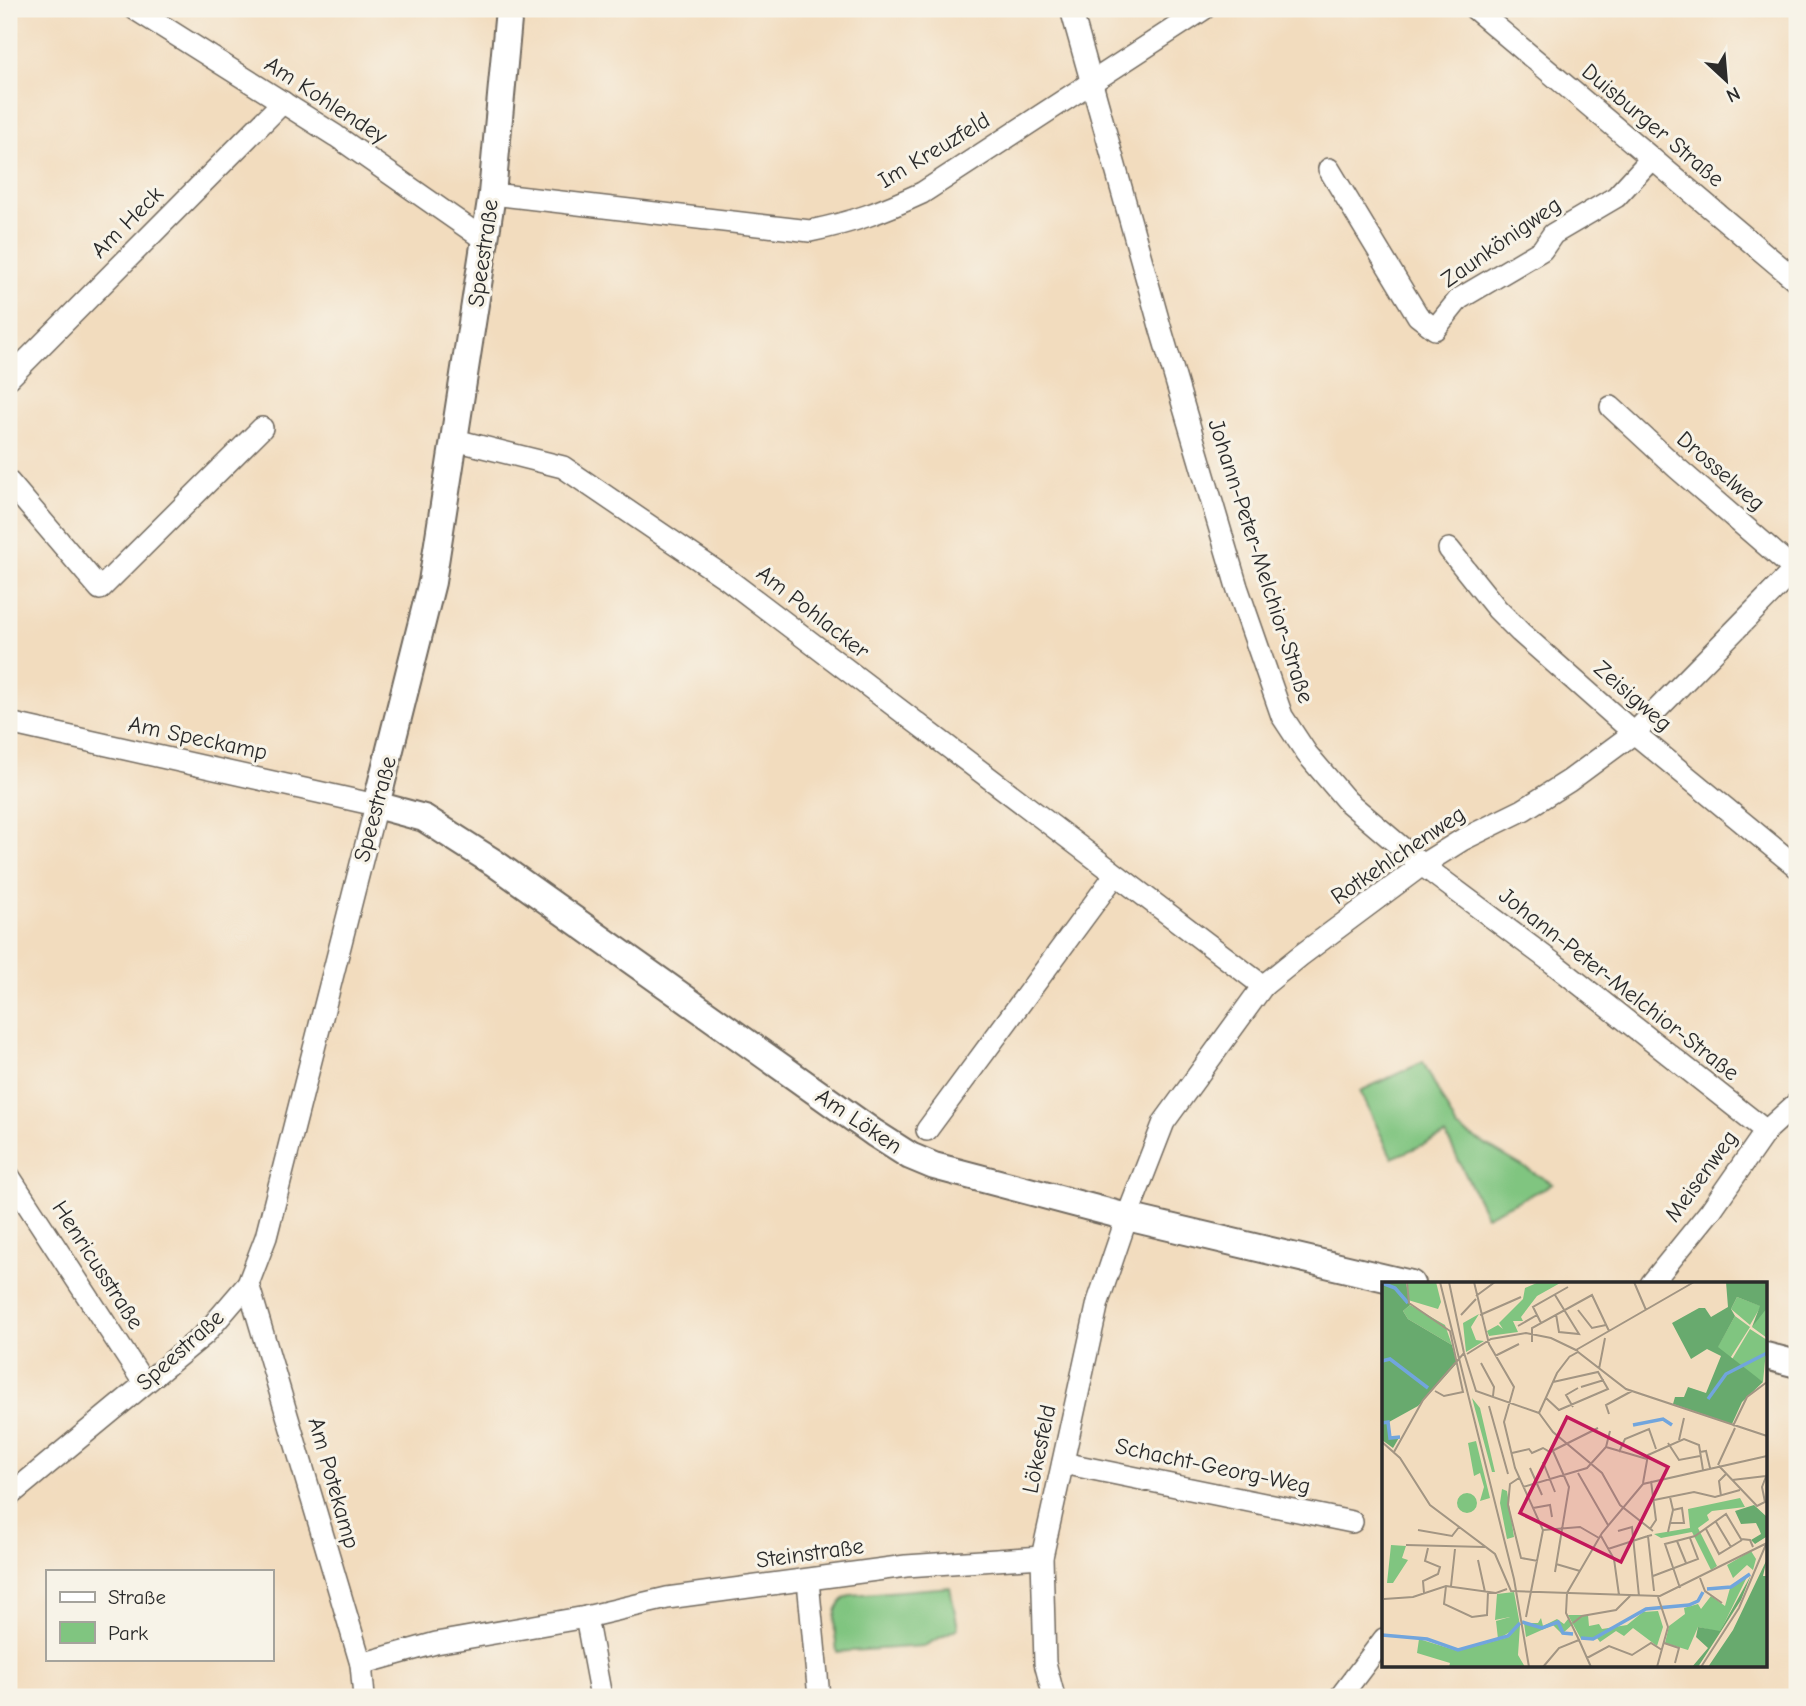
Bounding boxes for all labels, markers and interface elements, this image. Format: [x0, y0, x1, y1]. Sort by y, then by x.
north arrow [1690, 46, 1760, 116]
street label: Am Kohlendey [260, 50, 393, 150]
street label: Duisburger Straße [1576, 58, 1730, 192]
text: N [1723, 82, 1743, 107]
street label: Im Kreuzfeld [873, 106, 995, 194]
street label: Am Heck [85, 180, 169, 264]
street label: Zaunkönigweg [1436, 191, 1566, 293]
street label: Speestraße [462, 197, 504, 309]
street label: Johann-Peter-Melchior-Straße [1202, 415, 1320, 707]
street label: Drosselweg [1671, 425, 1771, 517]
street label: Am Pohlacker [751, 560, 875, 665]
street label: Zeisigweg [1589, 655, 1677, 737]
street label: Am Speckamp [126, 710, 270, 766]
street label: Speestraße [348, 753, 402, 865]
street label: Rotkehlchenweg [1326, 800, 1470, 910]
street label: Johann-Peter-Melchior-Straße [1493, 882, 1745, 1086]
street label: Am Löken [811, 1082, 907, 1160]
street label: Meisenweg [1659, 1125, 1743, 1227]
street label: Henricusstraße [46, 1196, 150, 1334]
inset map [1382, 1282, 1768, 1668]
street label: Speestraße [131, 1304, 229, 1396]
street label: Lökesfeld [1016, 1402, 1062, 1496]
street label: Am Potekamp [302, 1414, 366, 1552]
street label: Schacht-Georg-Weg [1113, 1432, 1313, 1500]
street label: Steinstraße [754, 1532, 866, 1574]
legend [46, 1570, 273, 1660]
text: Straße [108, 1585, 166, 1609]
text: Park [108, 1621, 148, 1645]

